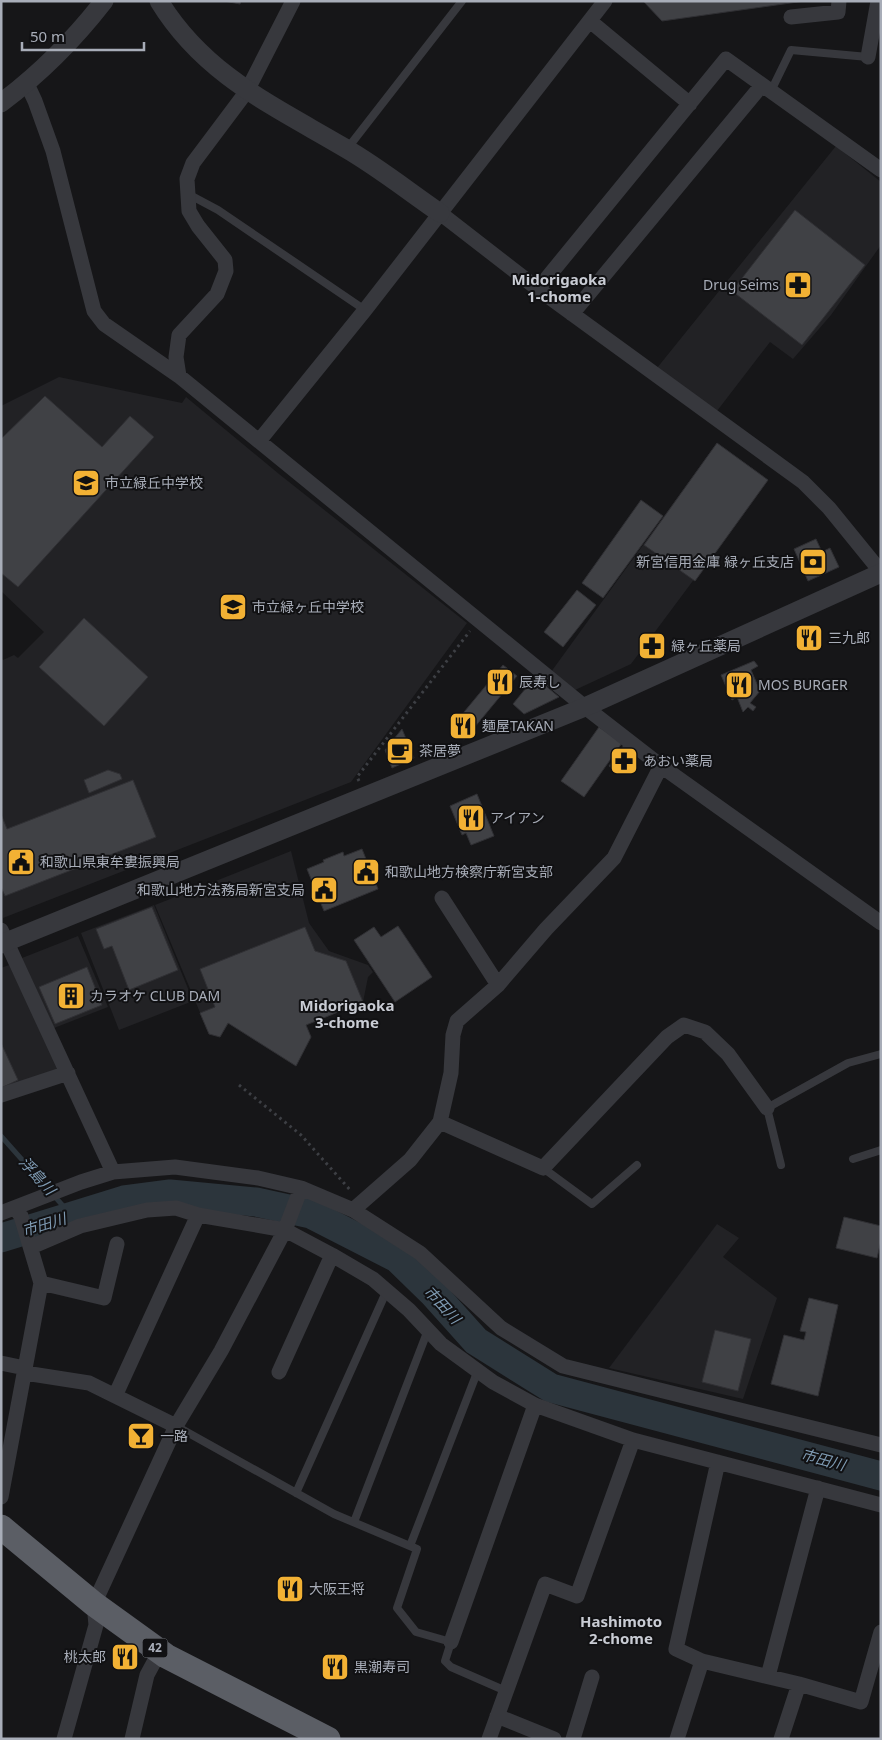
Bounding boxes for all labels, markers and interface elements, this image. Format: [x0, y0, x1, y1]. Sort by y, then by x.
scale bar [22, 20, 145, 52]
text: 50 m [30, 26, 65, 46]
district label: Midorigaoka 1-chome [512, 269, 606, 306]
pharmacy icon: Drug Seims [783, 270, 813, 300]
place label: Drug Seims [703, 275, 779, 294]
school or university icon: 市立緑丘中学校 [71, 468, 101, 498]
place label: 市立緑丘中学校 [105, 473, 203, 492]
bank icon: 新宮信用金庫 緑ヶ丘支店 [798, 547, 828, 577]
place label: 新宮信用金庫 緑ヶ丘支店 [636, 552, 794, 571]
school or university icon: 市立緑ヶ丘中学校 [218, 592, 248, 622]
place label: 市立緑ヶ丘中学校 [252, 597, 364, 616]
restaurant icon: 三九郎 [794, 623, 824, 653]
place label: 三九郎 [828, 628, 870, 647]
pharmacy icon: 緑ヶ丘薬局 [637, 631, 667, 661]
place label: 緑ヶ丘薬局 [671, 636, 741, 655]
restaurant icon: 辰寿し [485, 667, 515, 697]
restaurant icon: MOS BURGER [724, 670, 754, 700]
place label: 辰寿し [519, 672, 561, 691]
place label: MOS BURGER [758, 675, 848, 694]
restaurant icon: 麺屋TAKAN [448, 711, 478, 741]
place label: 麺屋TAKAN [482, 716, 554, 735]
cafe icon: 茶居夢 [385, 736, 415, 766]
place label: 茶居夢 [419, 741, 461, 760]
pharmacy icon: あおい薬局 [609, 746, 639, 776]
place label: あおい薬局 [643, 751, 713, 770]
restaurant icon: アイアン [456, 803, 486, 833]
place label: アイアン [490, 808, 545, 827]
public building icon: 和歌山県東牟婁振興局 [6, 847, 36, 877]
place label: 和歌山県東牟婁振興局 [40, 852, 180, 871]
public building icon: 和歌山地方検察庁新宮支部 [351, 857, 381, 887]
place label: 和歌山地方検察庁新宮支部 [385, 862, 553, 881]
public building icon: 和歌山地方法務局新宮支局 [309, 875, 339, 905]
place label: 和歌山地方法務局新宮支局 [137, 880, 305, 899]
building icon: カラオケ CLUB DAM [56, 981, 86, 1011]
place label: カラオケ CLUB DAM [90, 986, 220, 1005]
district label: Midorigaoka 3-chome [300, 995, 394, 1032]
water label: 浮島川 [15, 1152, 62, 1200]
water label: 市田川 [19, 1207, 70, 1240]
water label: 市田川 [420, 1281, 467, 1329]
bar icon: 一路 [126, 1421, 156, 1451]
place label: 一路 [160, 1426, 188, 1445]
water label: 市田川 [799, 1444, 850, 1475]
restaurant icon: 大阪王将 [275, 1574, 305, 1604]
place label: 大阪王将 [309, 1579, 365, 1598]
district label: Hashimoto 2-chome [580, 1611, 662, 1648]
road number: 42 [142, 1639, 168, 1658]
restaurant icon: 桃太郎 [110, 1642, 140, 1672]
place label: 桃太郎 [64, 1647, 106, 1666]
restaurant icon: 黒潮寿司 [320, 1652, 350, 1682]
place label: 黒潮寿司 [354, 1657, 410, 1676]

